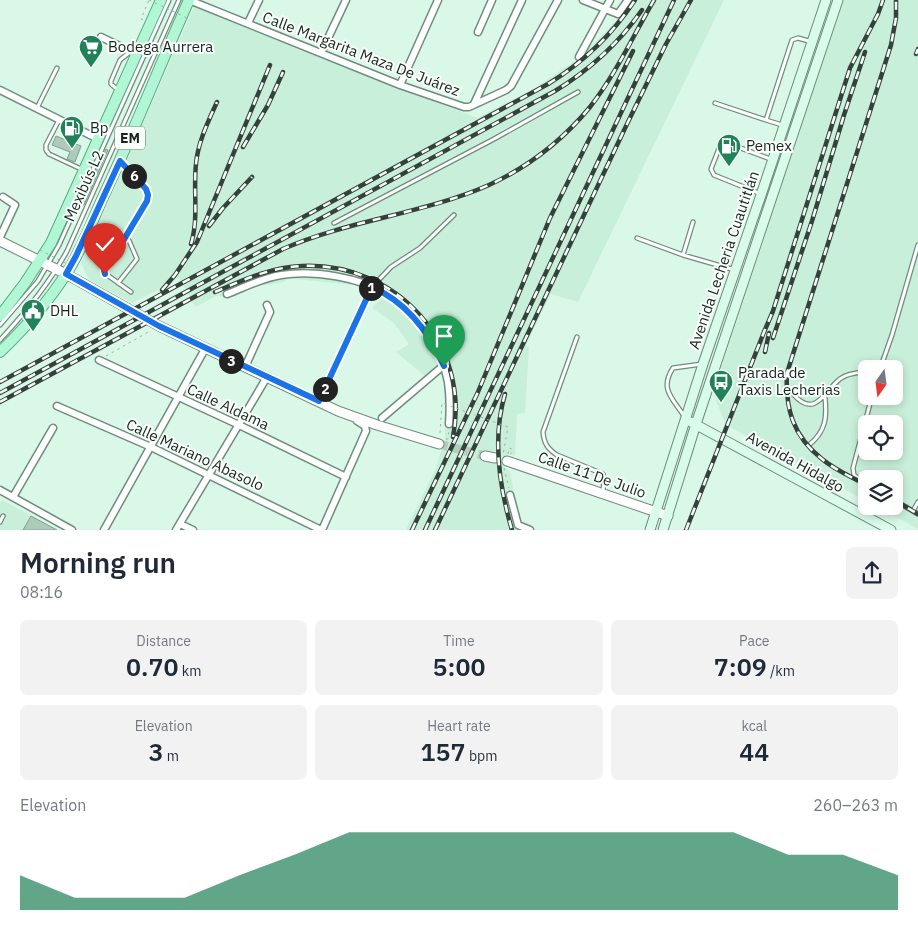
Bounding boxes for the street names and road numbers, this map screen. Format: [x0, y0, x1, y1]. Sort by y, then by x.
street label: Calle Margarita Maza De Juárez [260, 7, 463, 100]
road number: EM [115, 126, 145, 150]
street label: Mexibús L2 [59, 147, 108, 224]
street label: Avenida Lecheria Cuautitlán [684, 168, 763, 351]
street label: Calle Aldama [184, 379, 272, 434]
street label: Calle Mariano Abasolo [123, 414, 267, 495]
street label: Avenida Hidalgo [743, 427, 847, 496]
street label: Calle 11 De Julio [536, 447, 649, 502]

